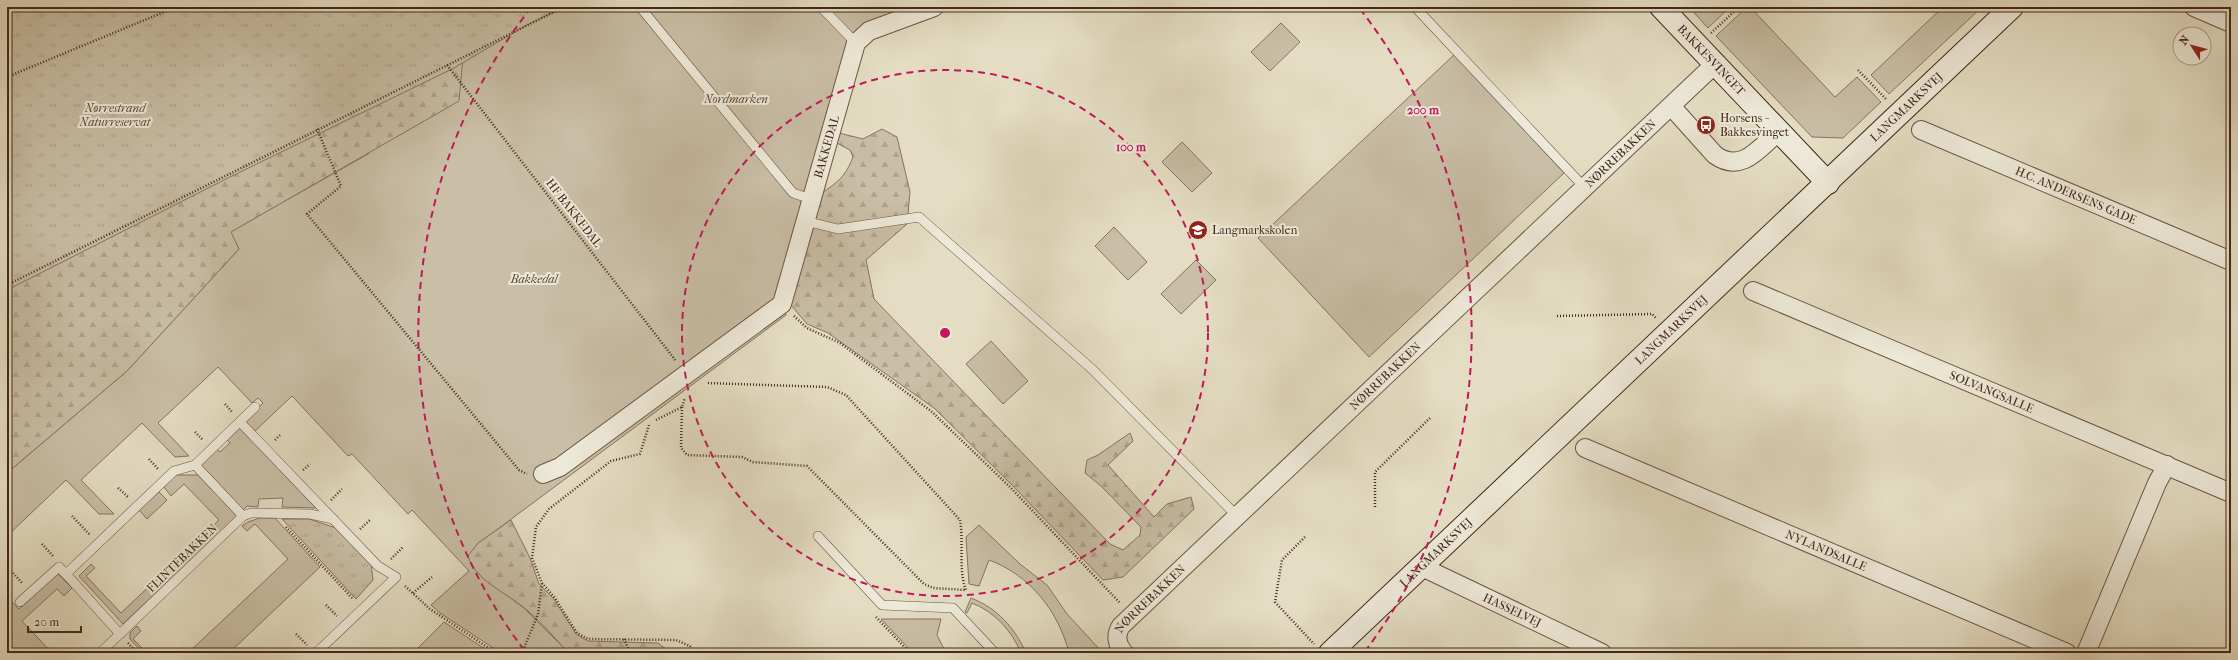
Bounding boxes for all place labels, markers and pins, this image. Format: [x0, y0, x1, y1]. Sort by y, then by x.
place label: Horsens - Bakkesvinget [1720, 111, 1790, 139]
bus stop icon: Horsens - Bakkesvinget [1695, 114, 1717, 136]
school or university icon: Langmarkskolen [1187, 219, 1209, 241]
place label: Langmarkskolen [1212, 223, 1297, 237]
centre of rings [938, 326, 952, 340]

